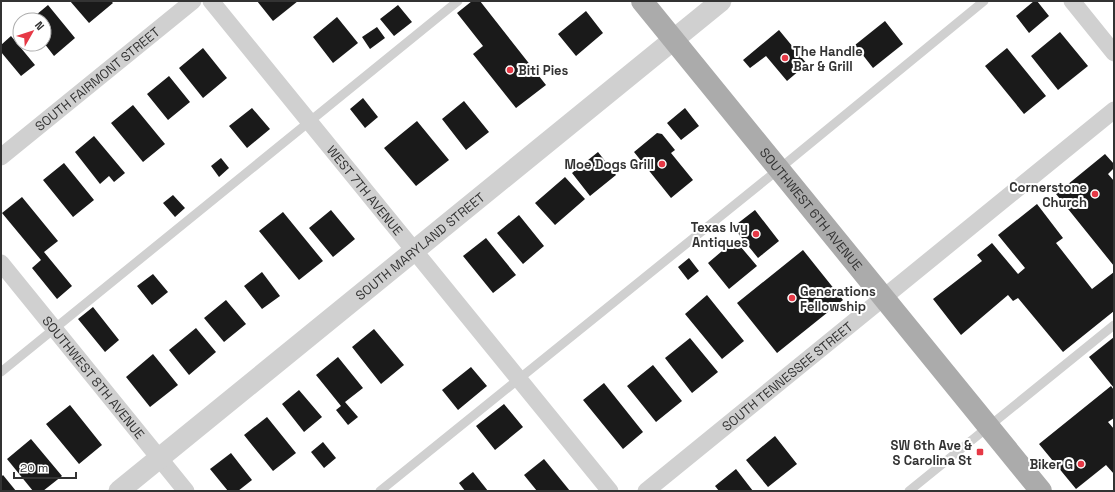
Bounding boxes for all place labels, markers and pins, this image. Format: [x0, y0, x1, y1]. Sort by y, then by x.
place label: The Handle Bar & Grill [793, 43, 863, 75]
marker: The Handle Bar & Grill [780, 53, 790, 63]
place label: Biti Pies [518, 62, 569, 79]
marker: Biti Pies [505, 65, 515, 75]
place label: Moe Dogs Grill [565, 156, 654, 173]
marker: Moe Dogs Grill [657, 159, 667, 169]
place label: Cornerstone Church [1009, 179, 1087, 211]
marker: Cornerstone Church [1090, 189, 1100, 199]
place label: Texas Ivy Antiques [691, 219, 748, 251]
marker: Texas Ivy Antiques [751, 229, 761, 239]
place label: Generations Fellowship [800, 283, 876, 315]
marker: Generations Fellowship [787, 293, 797, 303]
place label: SW 6th Ave & S Carolina St [891, 437, 972, 469]
marker: SW 6th Ave & S Carolina St [975, 447, 985, 457]
place label: Biker G [1029, 456, 1073, 473]
marker: Biker G [1076, 459, 1086, 469]

